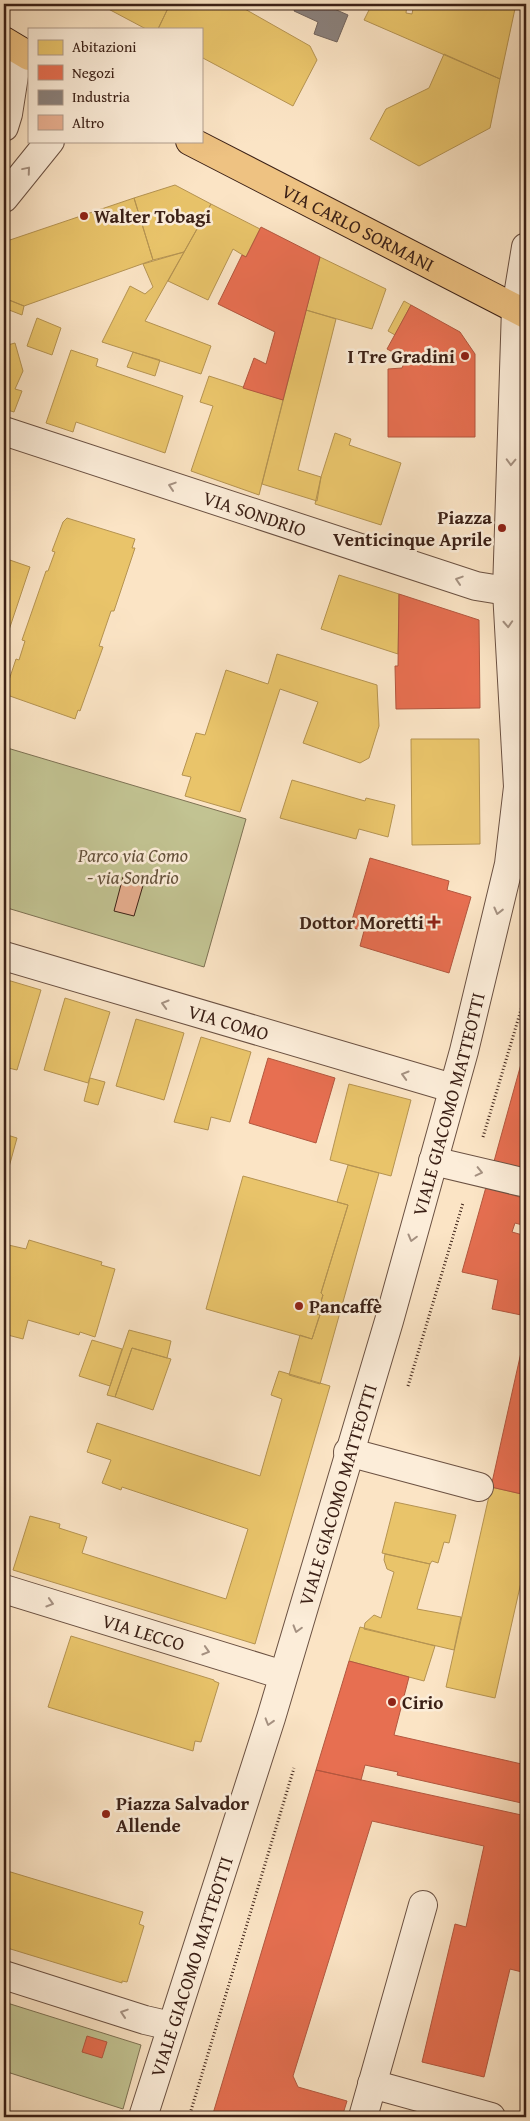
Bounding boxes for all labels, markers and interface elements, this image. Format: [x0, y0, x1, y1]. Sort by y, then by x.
legend [28, 28, 202, 142]
text: Abitazioni [72, 36, 137, 57]
text: Negozi [72, 62, 115, 83]
text: Industria [72, 86, 130, 107]
text: Altro [72, 112, 105, 133]
one-way arrow [22, 166, 31, 175]
street label: VIA CARLO SORMANI [277, 177, 439, 279]
place label: Walter Tobagi [94, 202, 211, 230]
marker: Walter Tobagi [78, 210, 90, 222]
place label: I Tre Gradini [348, 342, 455, 370]
marker: I Tre Gradini [459, 350, 471, 362]
one-way arrow [505, 458, 516, 466]
one-way arrow [168, 481, 177, 491]
street label: VIA SONDRIO [200, 483, 310, 543]
place label: Piazza Venticinque Aprile [333, 503, 492, 553]
marker: Piazza Venticinque Aprile [496, 522, 508, 534]
one-way arrow [455, 576, 464, 586]
one-way arrow [503, 621, 514, 629]
park label: Parco via Como - via Sondrio [77, 841, 188, 891]
one-way arrow [493, 907, 504, 916]
place label: Dottor Moretti [300, 908, 424, 936]
marker: Dottor Moretti [428, 916, 440, 928]
street label: VIALE GIACOMO MATTEOTTI [405, 990, 492, 1219]
street label: VIA COMO [185, 997, 272, 1047]
one-way arrow [162, 999, 170, 1009]
one-way arrow [402, 1070, 410, 1080]
one-way arrow [475, 1166, 484, 1177]
one-way arrow [407, 1233, 417, 1241]
place label: Pancaffè [309, 1292, 382, 1320]
marker: Pancaffè [293, 1300, 305, 1312]
street label: VIALE GIACOMO MATTEOTTI [291, 1380, 384, 1609]
one-way arrow [46, 1598, 54, 1608]
street label: VIA LECCO [99, 1606, 188, 1658]
one-way arrow [292, 1624, 302, 1632]
one-way arrow [201, 1645, 209, 1655]
place label: Cirio [402, 1688, 443, 1716]
marker: Cirio [386, 1696, 398, 1708]
one-way arrow [265, 1717, 275, 1725]
place label: Piazza Salvador Allende [116, 1789, 249, 1839]
marker: Piazza Salvador Allende [100, 1808, 112, 1820]
street label: VIALE GIACOMO MATTEOTTI [143, 1853, 240, 2080]
one-way arrow [120, 2009, 128, 2019]

